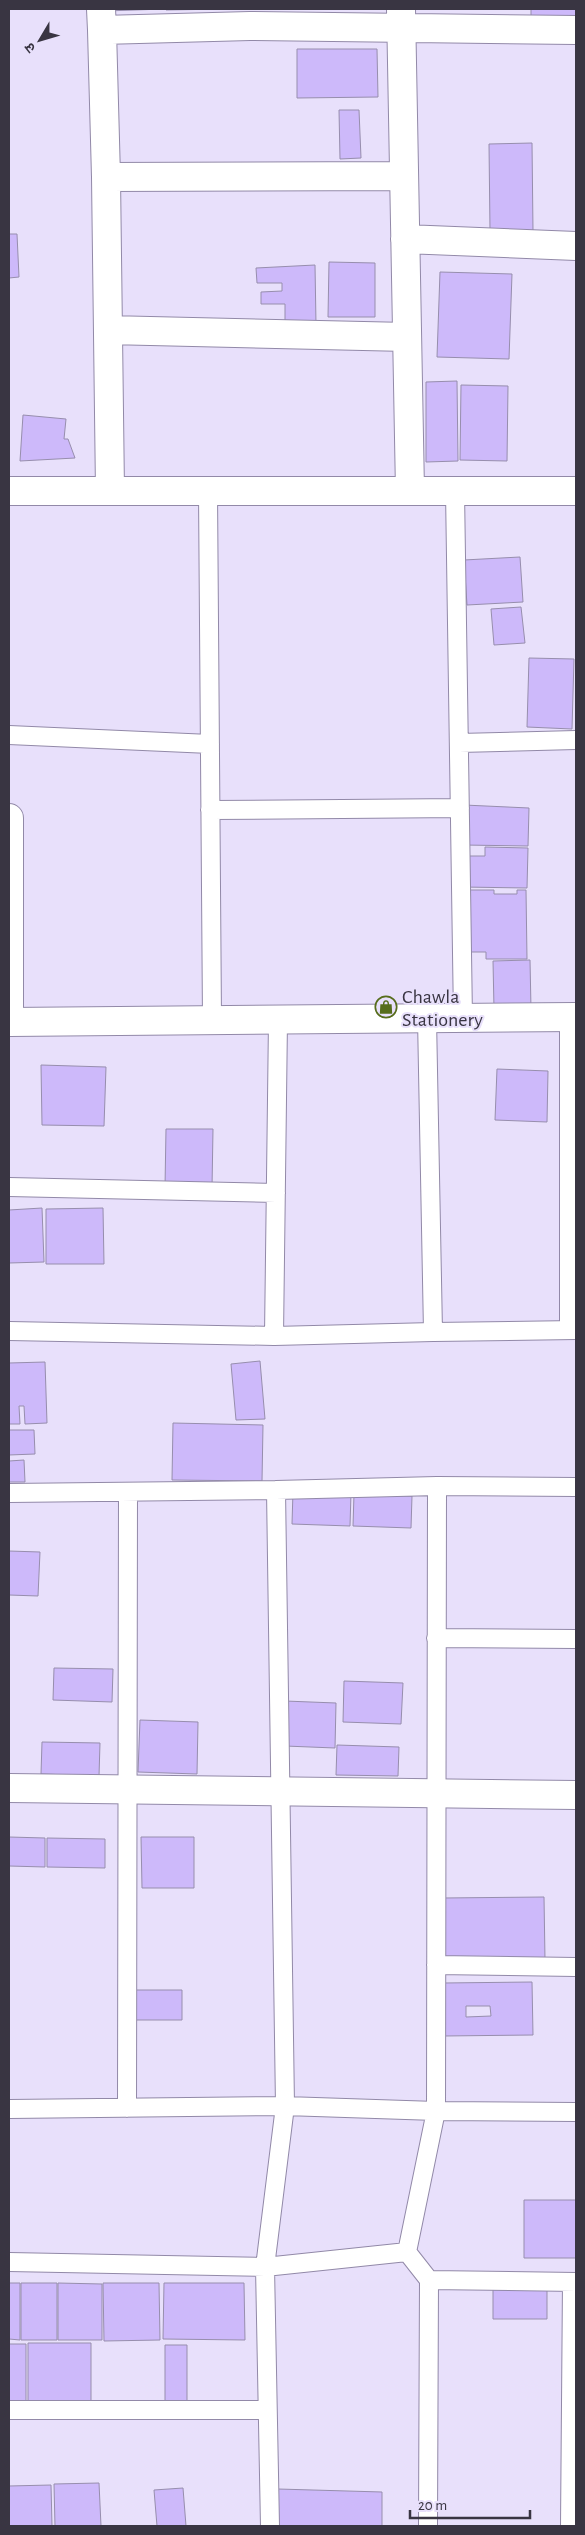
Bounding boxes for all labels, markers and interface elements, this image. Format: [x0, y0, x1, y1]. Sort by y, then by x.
north arrow [15, 15, 65, 65]
text: उ [22, 39, 39, 55]
place label: Chawla Stationery [402, 987, 483, 1030]
shop icon: Chawla Stationery [374, 995, 398, 1019]
scale bar [410, 2488, 530, 2520]
text: 20 m [418, 2498, 447, 2513]

